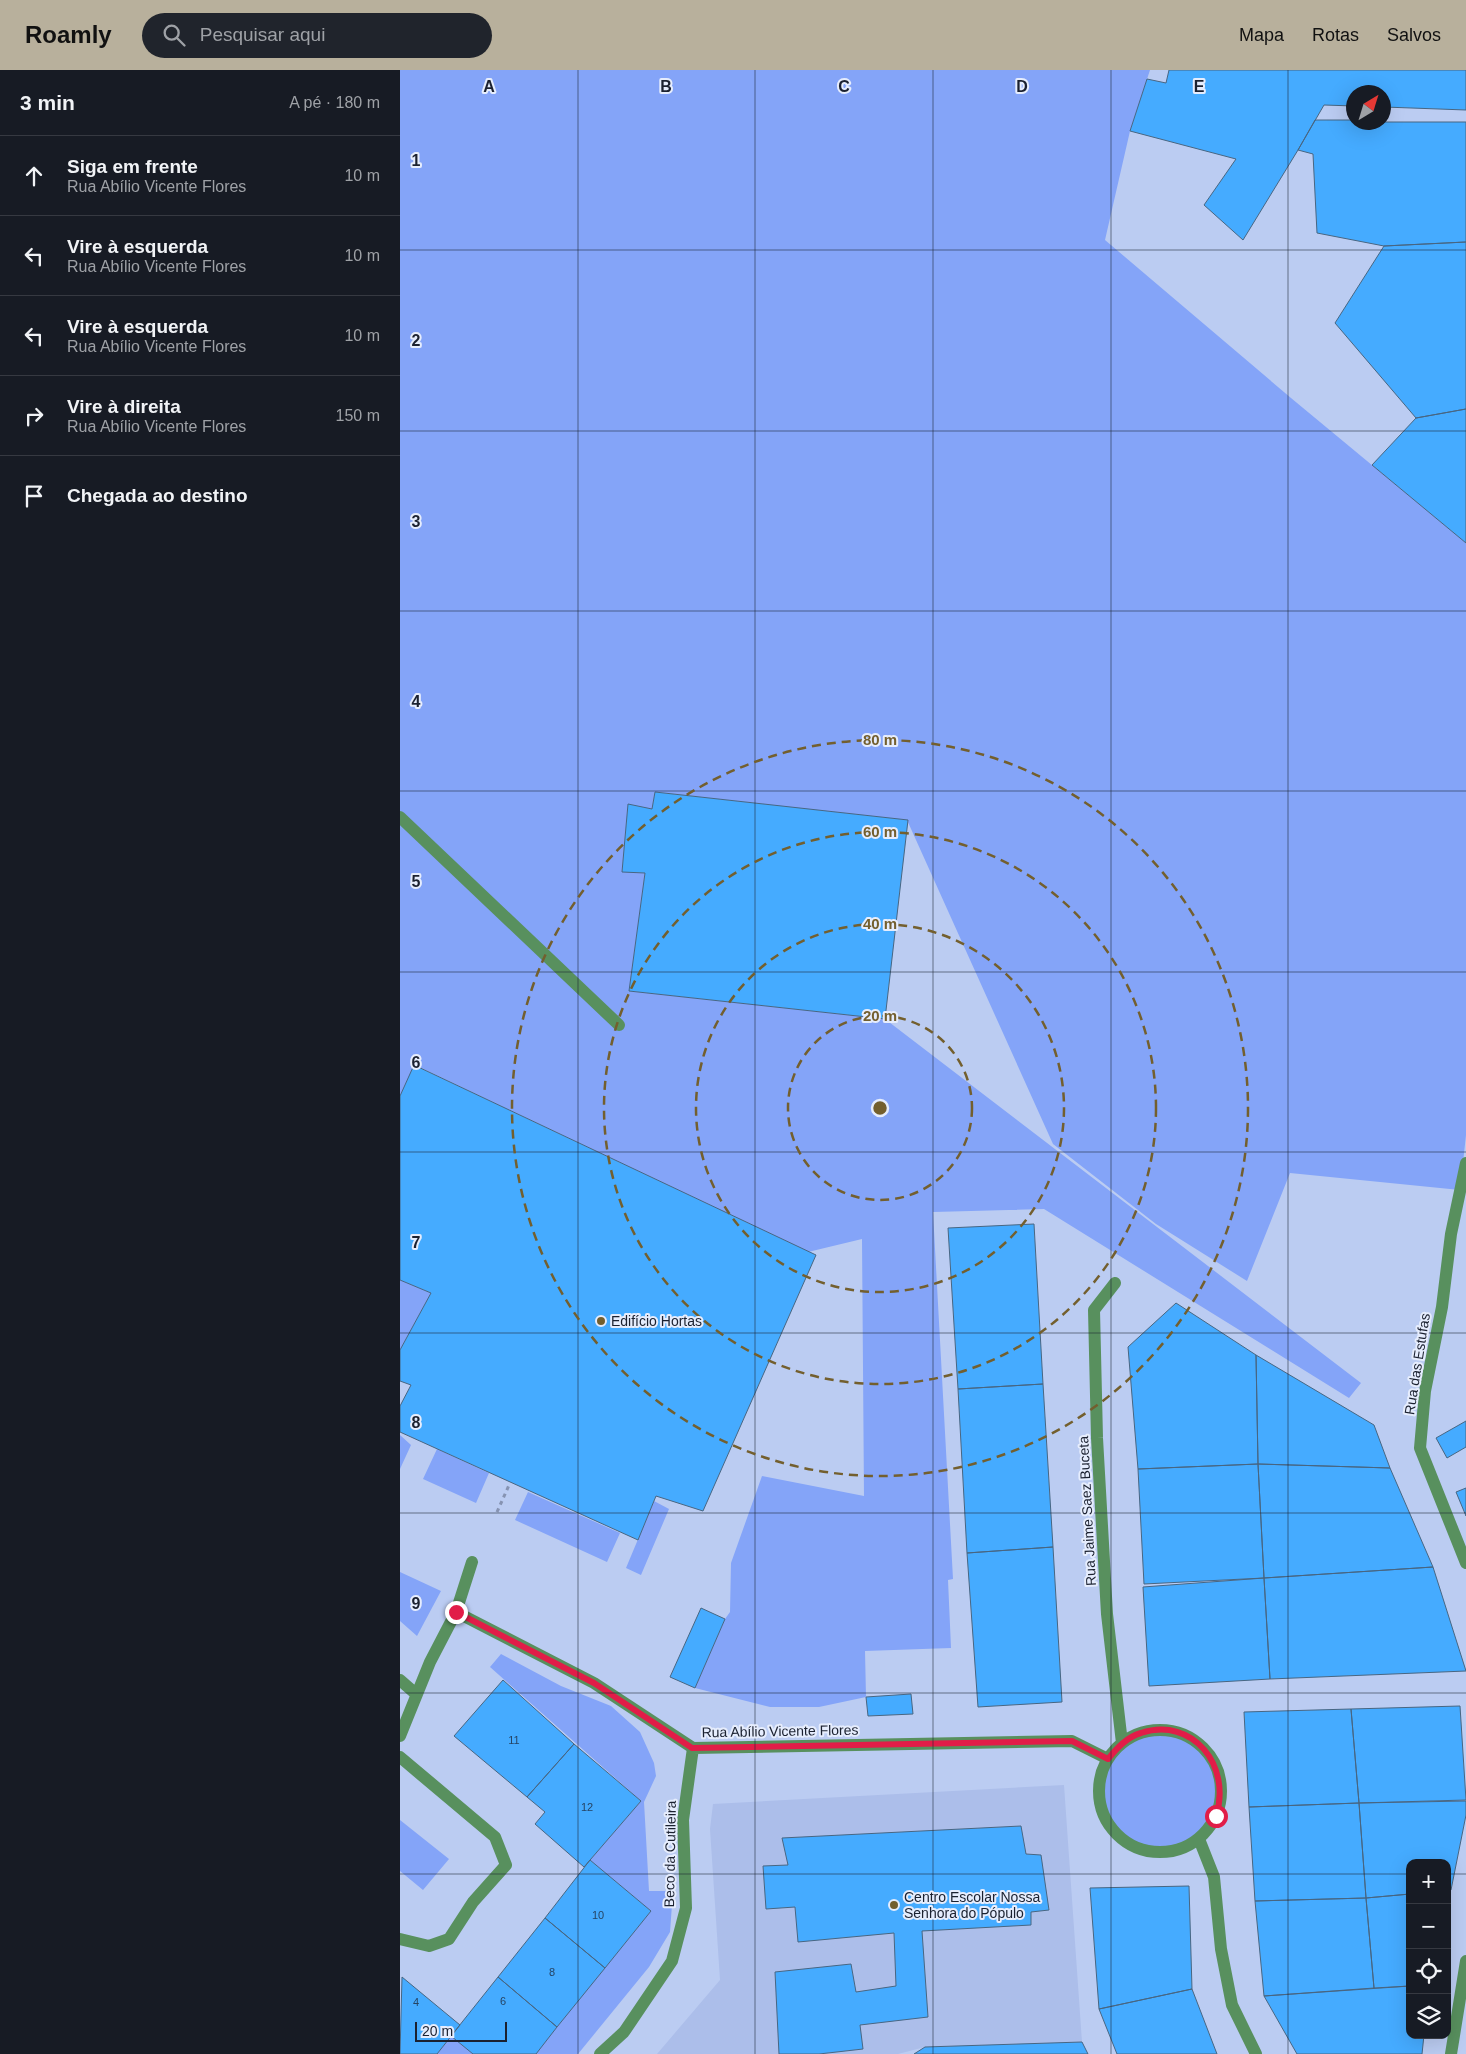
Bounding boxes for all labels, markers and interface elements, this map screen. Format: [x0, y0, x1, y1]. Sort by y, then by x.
search box [142, 13, 492, 58]
text: Roamly [25, 21, 112, 48]
icon: search [160, 21, 188, 49]
text: Pesquisar aqui [200, 24, 325, 45]
text: Mapa [1239, 25, 1284, 45]
text: Rotas [1312, 25, 1359, 45]
text: Salvos [1387, 25, 1441, 45]
text: A [483, 78, 495, 95]
text: B [660, 78, 672, 95]
text: C [838, 78, 850, 95]
text: D [1016, 78, 1028, 95]
text: E [1194, 78, 1205, 95]
north arrow [1346, 85, 1391, 130]
text: 3 min [20, 91, 75, 114]
text: A pé · 180 m [289, 94, 380, 111]
text: 1 [412, 152, 421, 169]
text: Siga em frente [67, 156, 198, 177]
icon: ahead [20, 162, 48, 190]
text: 10 m [344, 167, 380, 184]
text: Rua Abílio Vicente Flores [67, 178, 246, 195]
text: Vire à esquerda [67, 236, 208, 257]
icon: left [20, 242, 48, 270]
text: 10 m [344, 247, 380, 264]
text: Rua Abílio Vicente Flores [67, 258, 246, 275]
text: Vire à esquerda [67, 316, 208, 337]
icon: left [20, 322, 48, 350]
text: 10 m [344, 327, 380, 344]
text: 2 [412, 332, 421, 349]
text: Rua Abílio Vicente Flores [67, 338, 246, 355]
text: Vire à direita [67, 396, 181, 417]
icon: right [20, 402, 48, 430]
text: 150 m [336, 407, 380, 424]
text: Rua Abílio Vicente Flores [67, 418, 246, 435]
icon: arrive [20, 482, 48, 510]
text: Chegada ao destino [67, 485, 248, 506]
text: 3 [412, 513, 421, 530]
text: 4 [412, 693, 421, 710]
text: 80 m [863, 731, 897, 748]
text: 60 m [863, 823, 897, 840]
text: 5 [412, 873, 421, 890]
text: 40 m [863, 915, 897, 932]
text: 20 m [863, 1007, 897, 1024]
text: 6 [412, 1054, 421, 1071]
centre of rings [871, 1099, 889, 1117]
text: 7 [412, 1234, 421, 1251]
street label: Rua das Estufas [1401, 1312, 1433, 1416]
place label: Edifício Hortas [611, 1313, 702, 1329]
marker: Edifício Hortas [595, 1315, 607, 1327]
text: 8 [412, 1414, 421, 1431]
street label: Rua Jaime Saez Buceta [1075, 1435, 1099, 1586]
text: 9 [412, 1595, 421, 1612]
route end [445, 1601, 468, 1624]
street label: Rua Abílio Vicente Flores [701, 1722, 859, 1740]
house number: 11 [508, 1734, 520, 1746]
street label: Beco da Cutileira [661, 1800, 679, 1907]
house number: 12 [581, 1801, 593, 1813]
route start [1205, 1805, 1228, 1828]
map controls [1406, 1859, 1451, 2039]
button: + [1406, 1859, 1451, 1904]
place label: Centro Escolar Nossa Senhora do Pópulo [904, 1889, 1040, 1921]
marker: Centro Escolar Nossa Senhora do Pópulo [888, 1899, 900, 1911]
button: − [1406, 1904, 1451, 1949]
house number: 10 [592, 1909, 604, 1921]
button: locate [1406, 1949, 1451, 1994]
house number: 8 [549, 1966, 555, 1978]
button: layers [1406, 1994, 1451, 2039]
house number: 6 [500, 1995, 506, 2007]
house number: 4 [413, 1996, 419, 2008]
scale bar [415, 2019, 508, 2042]
text: 20 m [422, 2023, 453, 2039]

